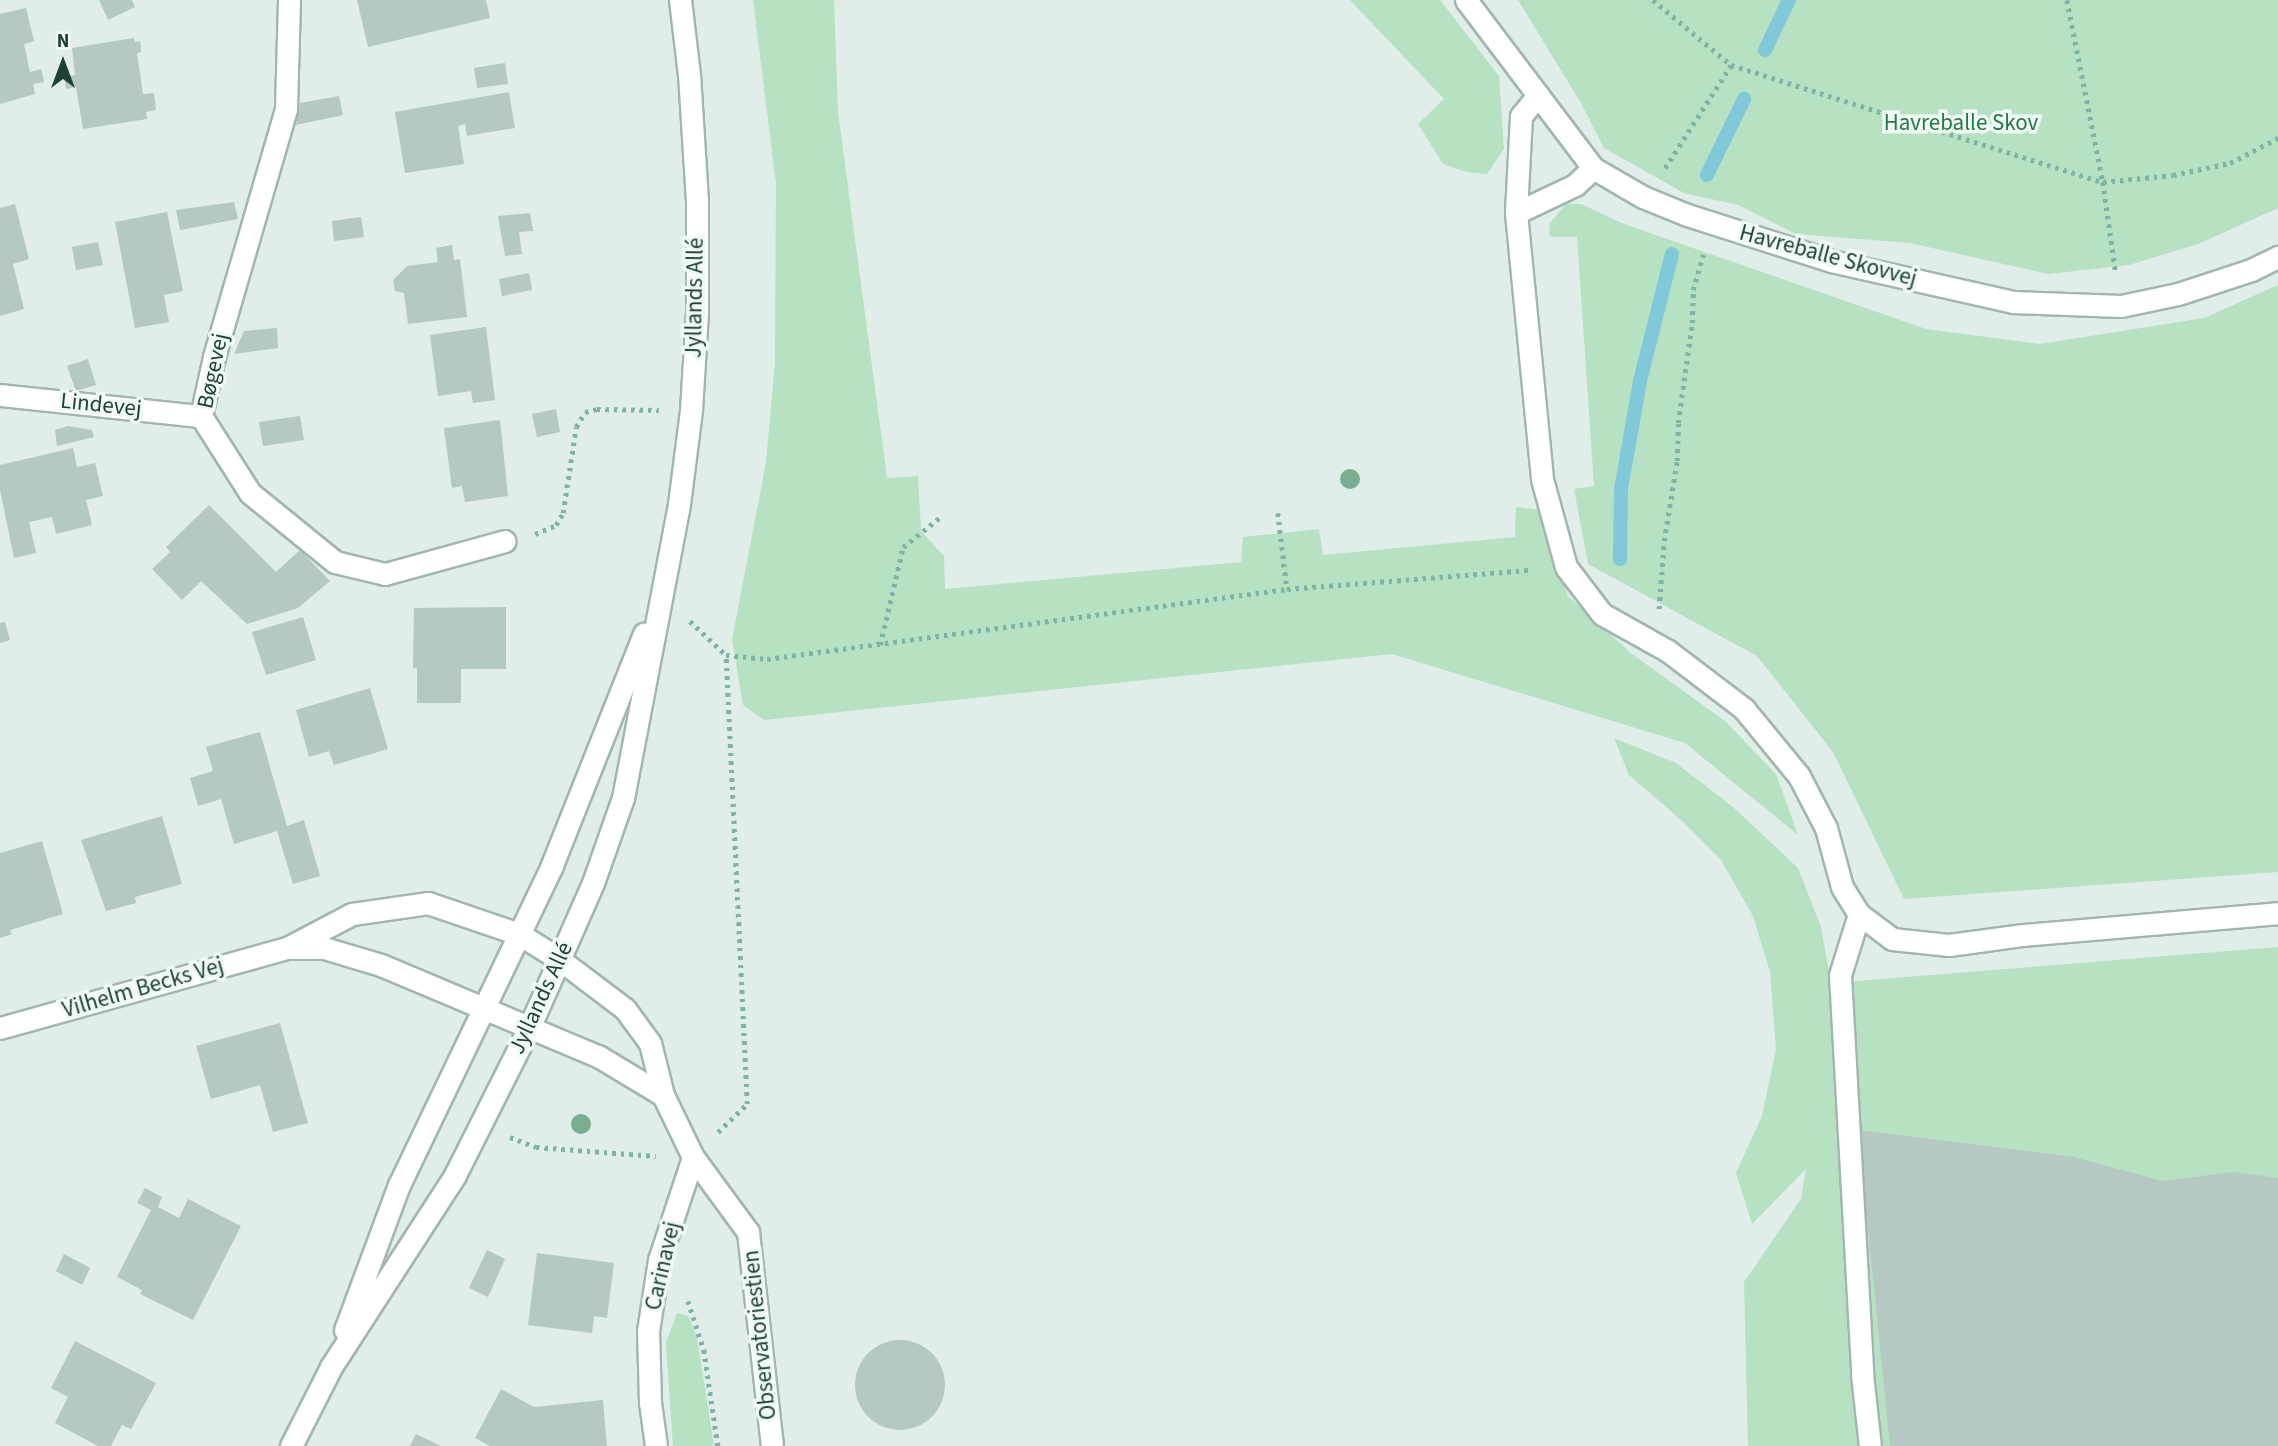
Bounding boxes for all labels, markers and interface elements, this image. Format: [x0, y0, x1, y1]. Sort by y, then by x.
north arrow [28, 28, 98, 98]
text: N [57, 28, 69, 55]
park label: Havreballe Skov [1884, 109, 2038, 137]
street label: Havreballe Skovvej [1736, 219, 1920, 293]
street label: Jyllands Allé [680, 238, 710, 358]
street label: Bøgevej [192, 331, 234, 411]
street label: Lindevej [59, 387, 143, 423]
street label: Jyllands Allé [503, 938, 579, 1058]
street label: Vilhelm Becks Vej [59, 952, 227, 1024]
street label: Carinavej [639, 1219, 687, 1313]
street label: Observatoriestien [737, 1249, 783, 1421]

